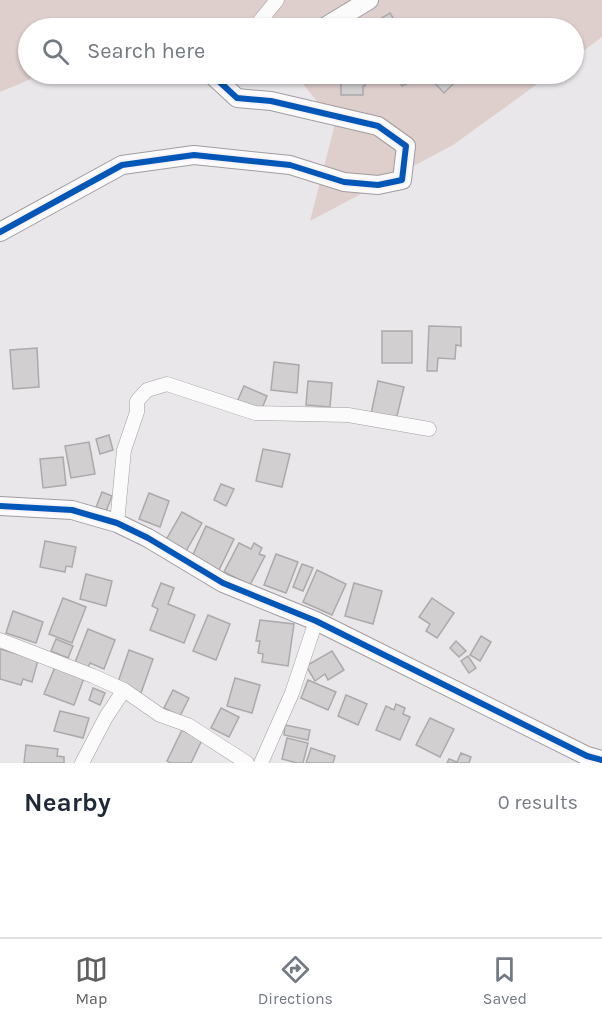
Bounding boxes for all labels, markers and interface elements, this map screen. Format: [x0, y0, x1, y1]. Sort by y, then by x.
search box [18, 18, 584, 84]
icon: search [39, 35, 72, 68]
text: Search here [87, 38, 205, 64]
text: Nearby [24, 787, 111, 818]
text: 0 results [498, 791, 578, 814]
tab: Map [75, 953, 108, 1008]
tab: Directions [258, 953, 333, 1008]
tab: Saved [483, 953, 527, 1008]

